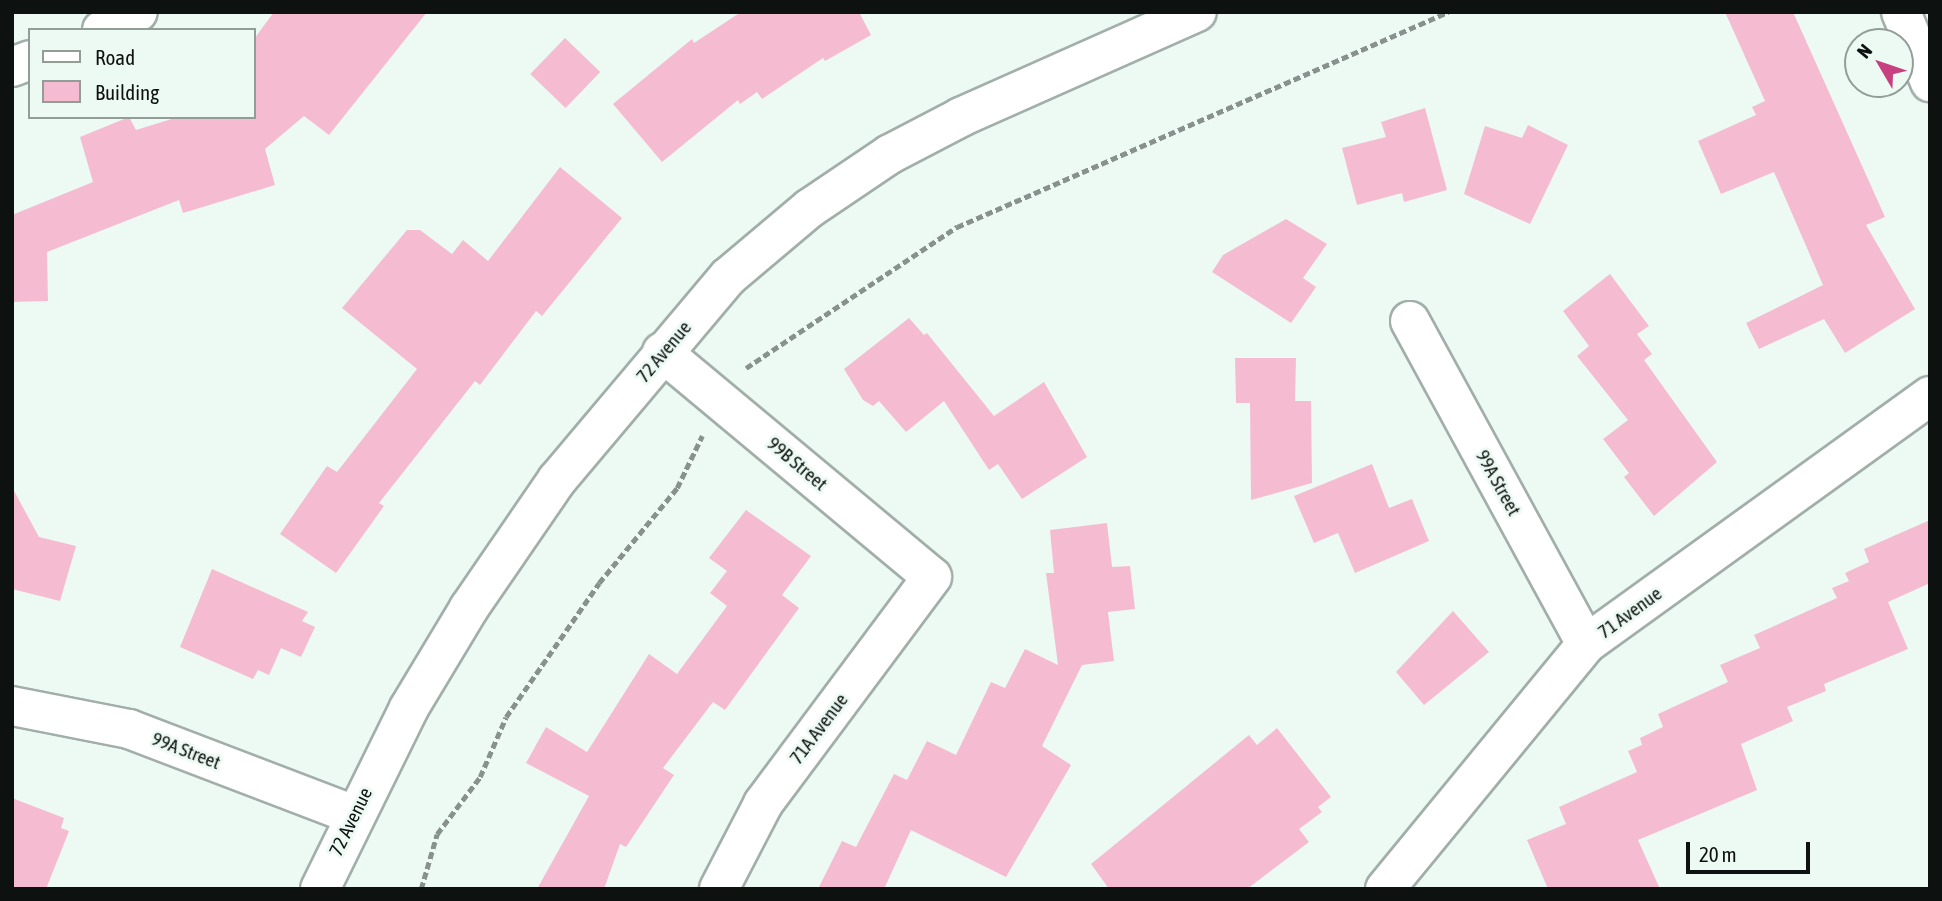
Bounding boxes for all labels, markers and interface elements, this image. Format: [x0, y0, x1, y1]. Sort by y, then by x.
legend [28, 28, 256, 119]
north arrow [1844, 28, 1914, 98]
text: N [1852, 40, 1876, 62]
text: Road [95, 45, 135, 69]
text: Building [95, 80, 159, 104]
street label: 72 Avenue [632, 317, 696, 387]
street label: 99B Street [762, 432, 832, 496]
street label: 99A Street [1471, 446, 1525, 520]
street label: 71 Avenue [1594, 582, 1666, 644]
street label: 71A Avenue [785, 689, 853, 769]
street label: 99A Street [149, 728, 223, 774]
street label: 72 Avenue [325, 784, 377, 860]
scale bar [1690, 828, 1814, 872]
text: 20 m [1699, 842, 1737, 866]

